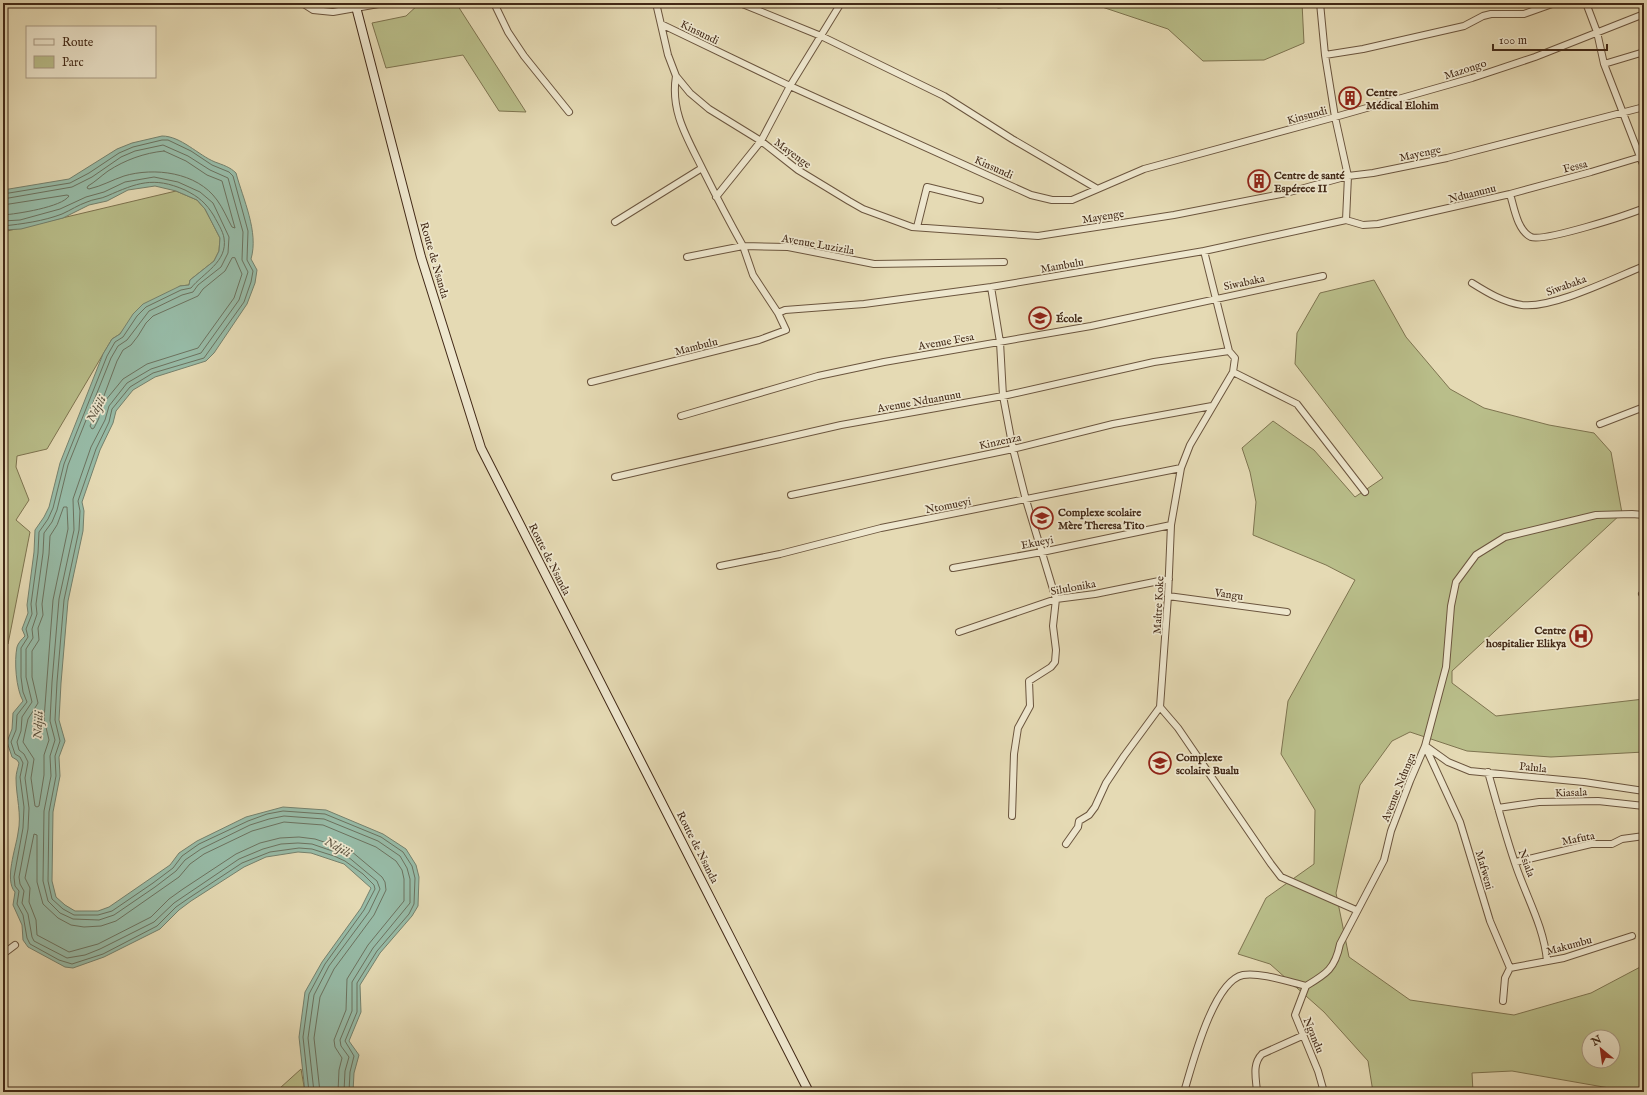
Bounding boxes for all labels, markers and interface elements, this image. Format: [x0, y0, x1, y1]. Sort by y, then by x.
street label: Kinsundi [678, 18, 721, 48]
legend [26, 26, 156, 78]
scale bar [1493, 26, 1607, 52]
text: 100 m [1499, 33, 1527, 48]
text: Route [62, 35, 94, 50]
text: Parc [62, 55, 84, 70]
street label: Mazongo [1442, 57, 1488, 83]
building icon: Centre Médical Elohim [1337, 85, 1363, 111]
place label: Centre Médical Elohim [1366, 86, 1439, 113]
street label: Kinsundi [1286, 104, 1329, 128]
street label: Mayenge [771, 136, 814, 172]
street label: Mayenge [1398, 143, 1442, 165]
street label: Kinsundi [972, 153, 1015, 183]
street label: Fessa [1562, 157, 1589, 177]
building icon: Centre de santé Espérece II [1246, 168, 1272, 194]
place label: Centre de santé Espérece II [1274, 169, 1345, 196]
street label: Nduanunu [1447, 181, 1498, 207]
street label: Mayenge [1081, 207, 1125, 227]
street label: Route de Nsanda [416, 220, 452, 300]
street label: Avenue Luzizila [779, 232, 855, 258]
street label: Mambulu [1039, 255, 1085, 277]
street label: Siwabaka [1222, 272, 1266, 294]
street label: Siwabaka [1544, 272, 1589, 300]
school or university icon: École [1027, 305, 1053, 331]
place label: École [1056, 311, 1082, 326]
street label: Avenue Fesa [916, 330, 975, 354]
street label: Mambulu [673, 335, 719, 359]
street label: Avenue Nduanunu [875, 388, 962, 416]
water label: Ndjili [83, 392, 110, 425]
street label: Kinzenza [978, 431, 1023, 453]
street label: Ntomueyi [924, 495, 972, 517]
school or university icon: Complexe scolaire Mère Theresa Tito [1029, 505, 1055, 531]
place label: Complexe scolaire Mère Theresa Tito [1058, 506, 1144, 533]
street label: Route de Nsanda [525, 521, 573, 598]
street label: Ekueyi [1020, 533, 1055, 553]
street label: Maître Koke [1150, 576, 1168, 634]
street label: Silulonika [1050, 577, 1097, 599]
street label: Vangu [1213, 586, 1244, 604]
hospital icon: Centre hospitalier Elikya [1568, 623, 1594, 649]
place label: Centre hospitalier Elikya [1485, 624, 1566, 651]
water label: Ndjili [30, 709, 47, 739]
school or university icon: Complexe scolaire Bualu [1147, 750, 1173, 776]
place label: Complexe scolaire Bualu [1176, 751, 1239, 778]
street label: Avenue Ndunga [1378, 751, 1419, 825]
street label: Palula [1519, 760, 1548, 776]
street label: Kiasala [1555, 785, 1588, 801]
street label: Route de Nsanda [673, 809, 721, 886]
street label: Mafuta [1560, 829, 1596, 849]
water label: Ndjili [322, 834, 355, 862]
street label: Nsiala [1514, 848, 1538, 879]
street label: Mafweni [1472, 849, 1496, 892]
street label: Makumbu [1545, 933, 1594, 959]
street label: Ngandu [1300, 1015, 1327, 1056]
north arrow [1581, 1029, 1621, 1069]
text: N [1588, 1032, 1605, 1050]

